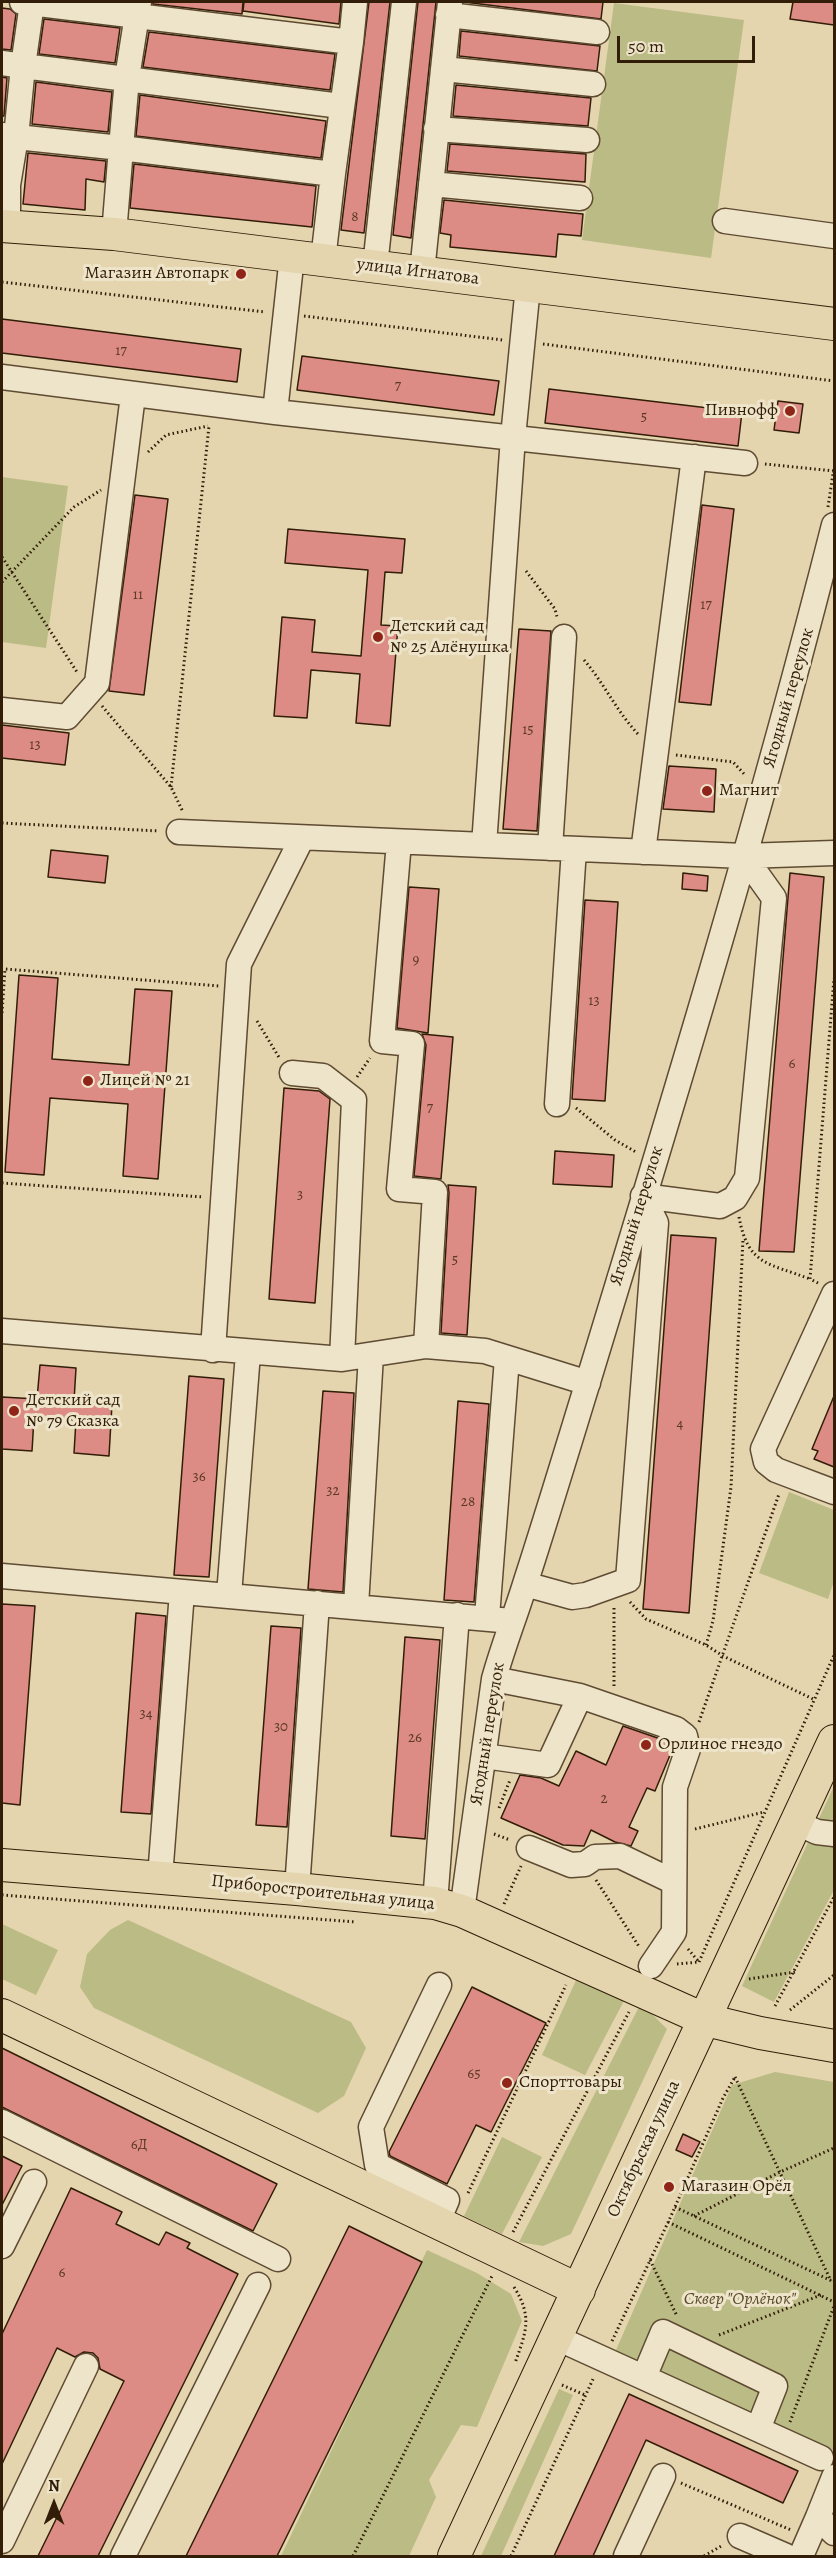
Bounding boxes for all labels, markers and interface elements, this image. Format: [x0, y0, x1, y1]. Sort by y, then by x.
scale bar [620, 24, 758, 62]
text: 50 m [628, 34, 664, 58]
house number: 8 [351, 208, 359, 226]
street label: улица Игнатова [356, 254, 480, 290]
place label: Магазин Автопарк [84, 263, 229, 285]
marker: Магазин Автопарк [234, 267, 248, 281]
house number: 17 [115, 342, 127, 360]
house number: 7 [395, 377, 401, 395]
place label: Пивнофф [705, 400, 778, 422]
marker: Пивнофф [783, 404, 797, 418]
house number: 5 [641, 408, 647, 426]
house number: 11 [133, 586, 143, 604]
house number: 17 [700, 596, 712, 614]
place label: Детский сад № 25 Алёнушка [390, 616, 509, 658]
street label: Ягодный переулок [759, 626, 819, 770]
marker: Детский сад № 25 Алёнушка [371, 630, 385, 644]
house number: 15 [522, 721, 534, 739]
house number: 13 [29, 736, 41, 754]
place label: Магнит [719, 780, 779, 802]
marker: Магнит [700, 784, 714, 798]
house number: 9 [413, 951, 419, 969]
house number: 13 [588, 992, 600, 1010]
house number: 6 [789, 1055, 795, 1073]
place label: Лицей № 21 [100, 1070, 190, 1092]
marker: Лицей № 21 [81, 1074, 95, 1088]
house number: 7 [427, 1099, 433, 1117]
street label: Ягодный переулок [606, 1144, 668, 1288]
house number: 3 [297, 1186, 303, 1204]
house number: 5 [452, 1251, 458, 1269]
place label: Детский сад № 79 Сказка [26, 1390, 120, 1432]
marker: Детский сад № 79 Сказка [7, 1404, 21, 1418]
house number: 4 [677, 1415, 683, 1433]
house number: 36 [192, 1468, 206, 1486]
house number: 32 [326, 1482, 340, 1500]
house number: 28 [461, 1493, 475, 1511]
street label: Ягодный переулок [466, 1661, 510, 1807]
house number: 34 [139, 1705, 153, 1723]
house number: 30 [274, 1718, 288, 1736]
house number: 26 [408, 1729, 422, 1747]
place label: Орлиное гнездо [658, 1734, 783, 1756]
marker: Орлиное гнездо [639, 1738, 653, 1752]
house number: 2 [600, 1790, 608, 1808]
street label: Приборостроительная улица [210, 1871, 436, 1915]
house number: 65 [467, 2065, 481, 2083]
place label: Спорттовары [519, 2072, 622, 2094]
marker: Спорттовары [500, 2076, 514, 2090]
street label: Октябрьская улица [603, 2077, 685, 2221]
house number: 6Д [131, 2136, 147, 2154]
place label: Магазин Орёл [681, 2176, 792, 2198]
marker: Магазин Орёл [662, 2180, 676, 2194]
house number: 6 [59, 2264, 65, 2282]
park label: Сквер "Орлёнок" [684, 2289, 796, 2311]
north arrow [24, 2474, 84, 2534]
text: N [48, 2475, 60, 2497]

